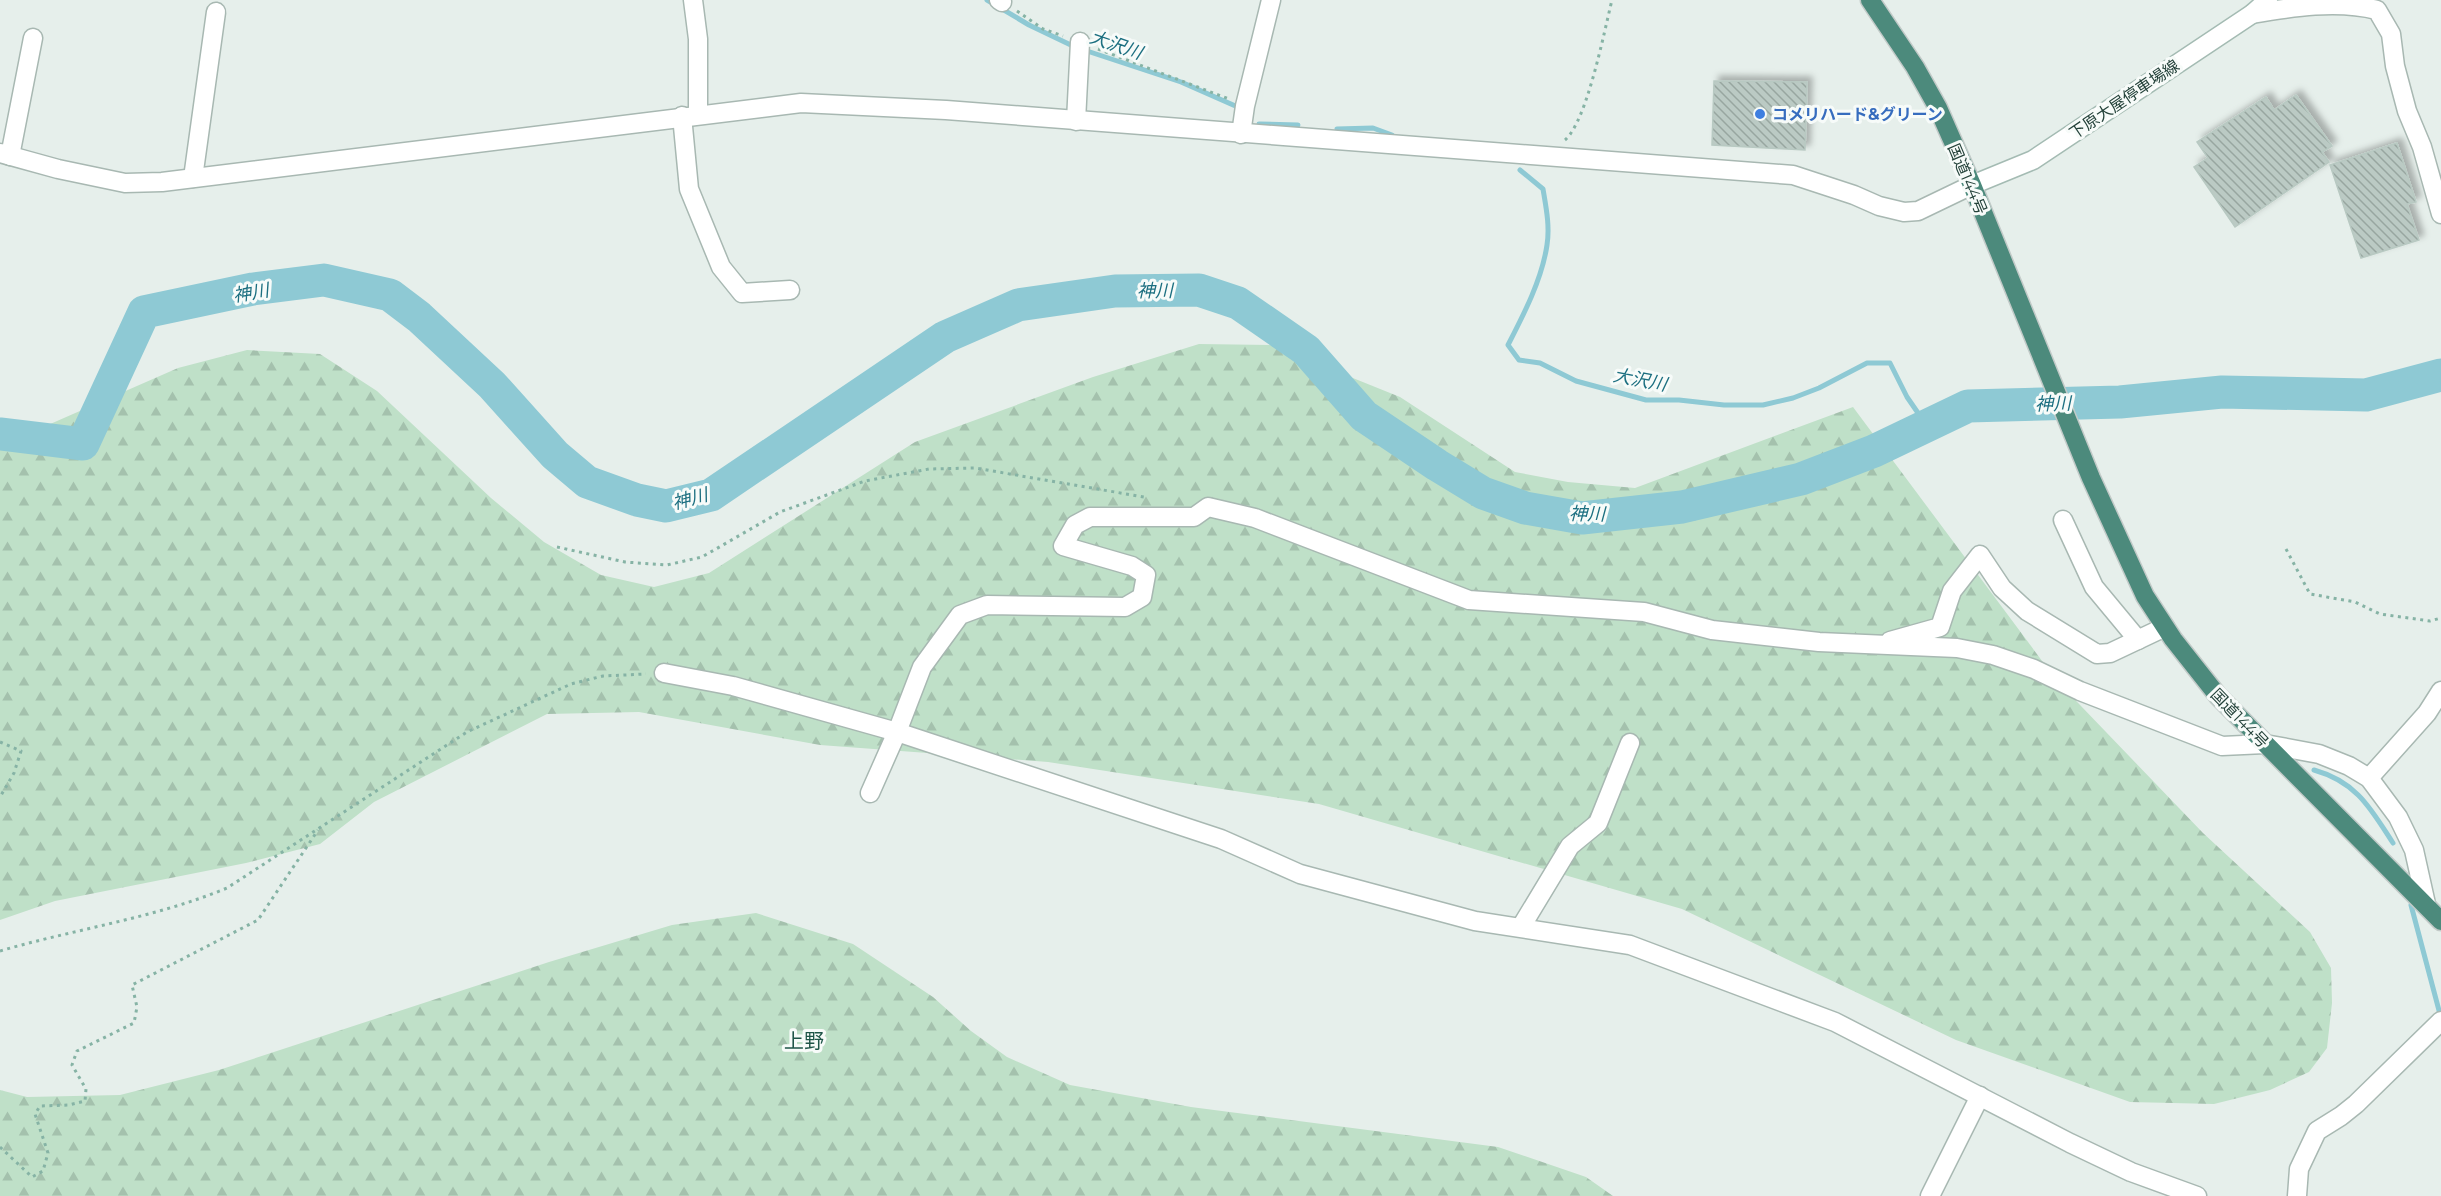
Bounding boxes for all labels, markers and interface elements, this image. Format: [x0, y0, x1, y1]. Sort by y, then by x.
water label: 大沢川 [1087, 26, 1147, 65]
street label: 下原大屋停車場線 [2066, 56, 2183, 143]
place label: コメリハード&グリーン [1772, 105, 1943, 124]
marker: コメリハード&グリーン [1753, 107, 1767, 121]
street label: 国道144号 [1944, 141, 1991, 217]
water label: 神川 [231, 279, 273, 307]
water label: 神川 [1137, 280, 1175, 302]
water label: 大沢川 [1611, 364, 1671, 396]
water label: 神川 [2035, 392, 2073, 416]
water label: 神川 [670, 483, 712, 514]
water label: 神川 [1569, 503, 1607, 525]
street label: 国道144号 [2207, 685, 2273, 752]
district label: 上野 [784, 1029, 824, 1053]

